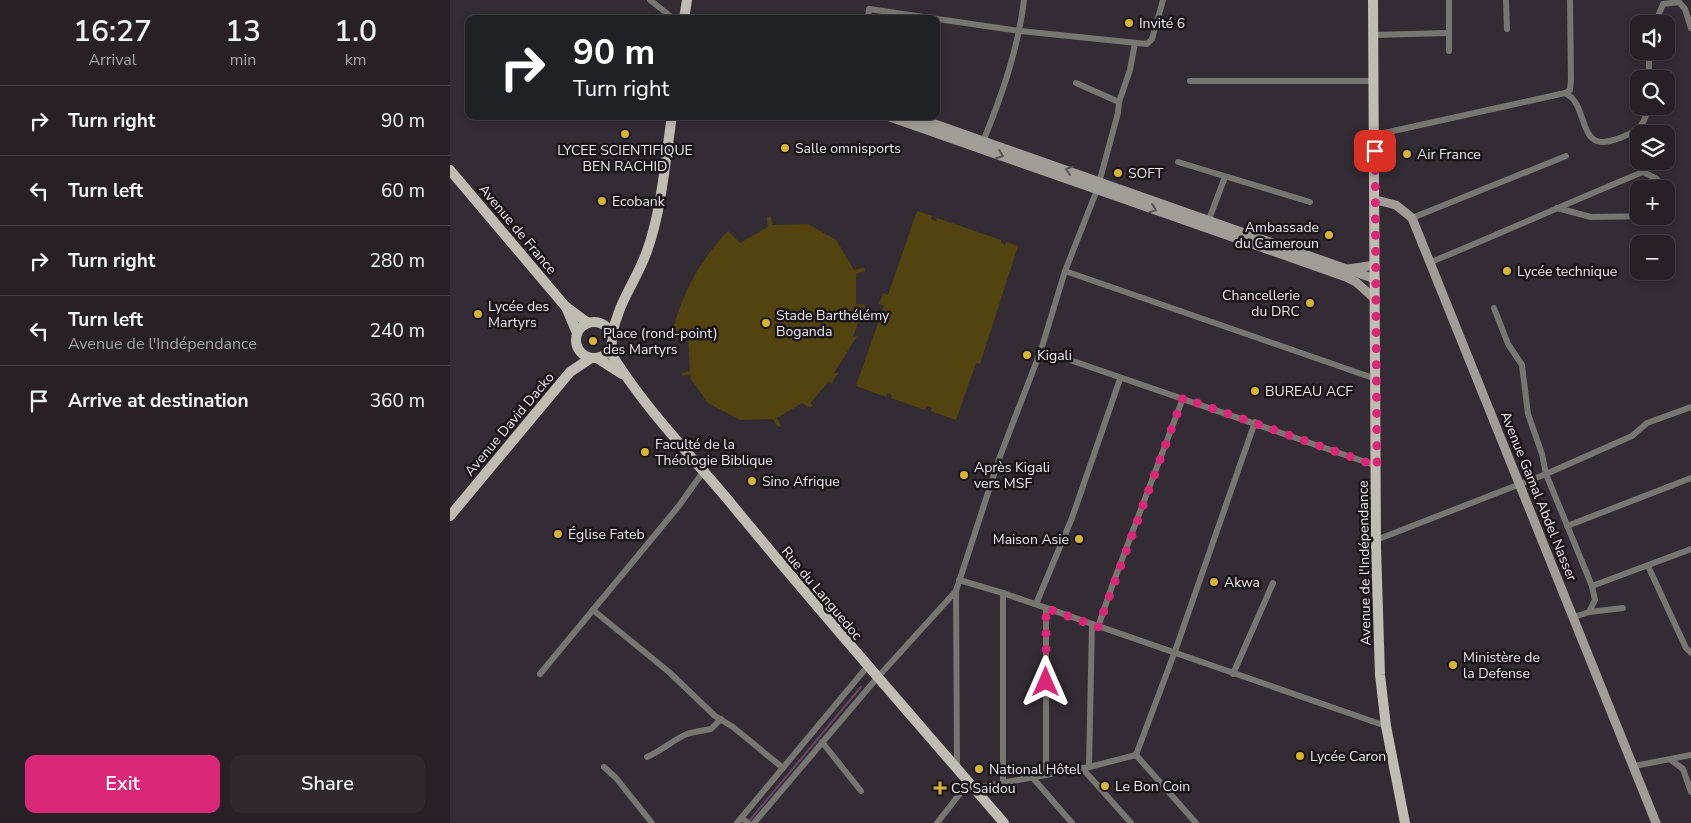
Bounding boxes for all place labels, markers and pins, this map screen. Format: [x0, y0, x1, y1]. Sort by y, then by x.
place label: Invité 6 [1139, 14, 1185, 33]
marker: Invité 6 [1123, 17, 1135, 29]
marker: LYCEE SCIENTIFIQUE BEN RACHID [619, 128, 631, 140]
pin [1354, 130, 1396, 172]
place label: Salle omnisports [795, 139, 901, 158]
place label: LYCEE SCIENTIFIQUE BEN RACHID [557, 141, 693, 176]
marker: Salle omnisports [779, 142, 791, 154]
place label: Air France [1417, 145, 1481, 164]
marker: Air France [1401, 148, 1413, 160]
place label: SOFT [1128, 164, 1164, 183]
marker: SOFT [1112, 167, 1124, 179]
place label: Ecobank [612, 192, 666, 211]
marker: Ecobank [596, 195, 608, 207]
place label: Ambassade du Cameroun [1235, 218, 1319, 253]
marker: Ambassade du Cameroun [1323, 229, 1335, 241]
place label: Lycée technique [1517, 262, 1617, 281]
marker: Lycée technique [1501, 265, 1513, 277]
place label: Chancellerie du DRC [1222, 286, 1300, 321]
place label: Lycée des Martyrs [488, 297, 550, 332]
marker: Chancellerie du DRC [1304, 297, 1316, 309]
place label: Stade Barthélémy Boganda [776, 306, 890, 341]
marker: Lycée des Martyrs [472, 308, 484, 320]
marker: Stade Barthélémy Boganda [760, 317, 772, 329]
place label: Place (rond-point) des Martyrs [603, 324, 718, 359]
marker: Place (rond-point) des Martyrs [587, 335, 599, 347]
place label: Kigali [1037, 346, 1072, 365]
marker: Kigali [1021, 349, 1033, 361]
place label: BUREAU ACF [1265, 382, 1353, 401]
marker: BUREAU ACF [1249, 385, 1261, 397]
place label: Faculté de la Théologie Biblique [655, 435, 773, 470]
marker: Faculté de la Théologie Biblique [639, 446, 651, 458]
place label: Après Kigali vers MSF [974, 458, 1050, 493]
marker: Après Kigali vers MSF [958, 469, 970, 481]
place label: Sino Afrique [762, 472, 840, 491]
marker: Sino Afrique [746, 475, 758, 487]
place label: Église Fateb [568, 525, 645, 544]
marker: Église Fateb [552, 528, 564, 540]
place label: Maison Asie [993, 530, 1069, 549]
marker: Maison Asie [1073, 533, 1085, 545]
place label: Akwa [1224, 573, 1260, 592]
marker: Akwa [1208, 576, 1220, 588]
place label: Ministère de la Defense [1463, 648, 1540, 683]
marker: Ministère de la Defense [1447, 659, 1459, 671]
place label: Lycée Caron [1310, 747, 1386, 766]
marker: Lycée Caron [1294, 750, 1306, 762]
place label: National Hôtel [989, 760, 1081, 779]
marker: National Hôtel [973, 763, 985, 775]
place label: Le Bon Coin [1115, 777, 1190, 796]
place label: CS Saidou [951, 779, 1016, 798]
marker: Le Bon Coin [1099, 780, 1111, 792]
marker: CS Saidou [933, 781, 947, 795]

